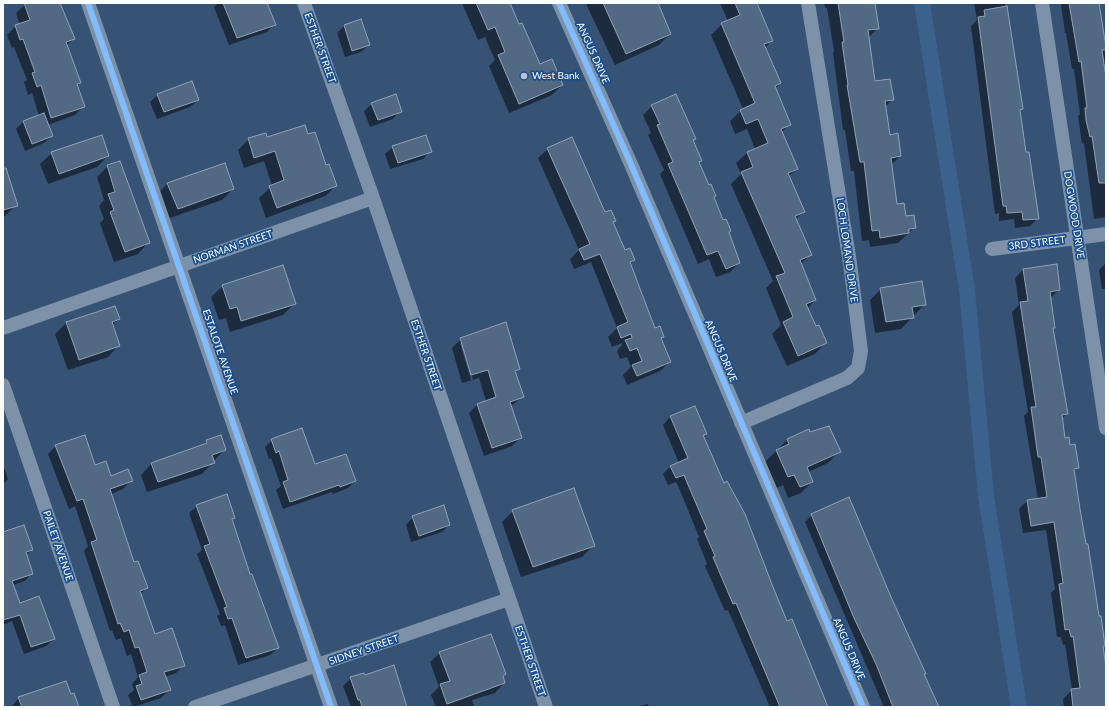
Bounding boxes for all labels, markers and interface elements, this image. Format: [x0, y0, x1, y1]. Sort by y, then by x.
street label: ESTHER STREET [302, 11, 338, 85]
street label: ANGUS DRIVE [574, 20, 612, 86]
place label: West Bank [532, 70, 580, 82]
marker: West Bank [519, 71, 529, 81]
street label: DOGWOOD DRIVE [1061, 170, 1087, 260]
street label: LOCH LOMAND DRIVE [834, 197, 860, 303]
street label: NORMAN STREET [192, 228, 274, 266]
street label: 3RD STREET [1008, 234, 1066, 252]
street label: ESTALOTE AVENUE [200, 308, 240, 396]
street label: ESTHER STREET [408, 318, 444, 392]
street label: ANGUS DRIVE [703, 318, 739, 384]
street label: PAILET AVENUE [40, 509, 76, 583]
street label: ANGUS DRIVE [831, 616, 867, 682]
street label: ESTHER STREET [512, 624, 548, 698]
street label: SIDNEY STREET [327, 632, 401, 668]

